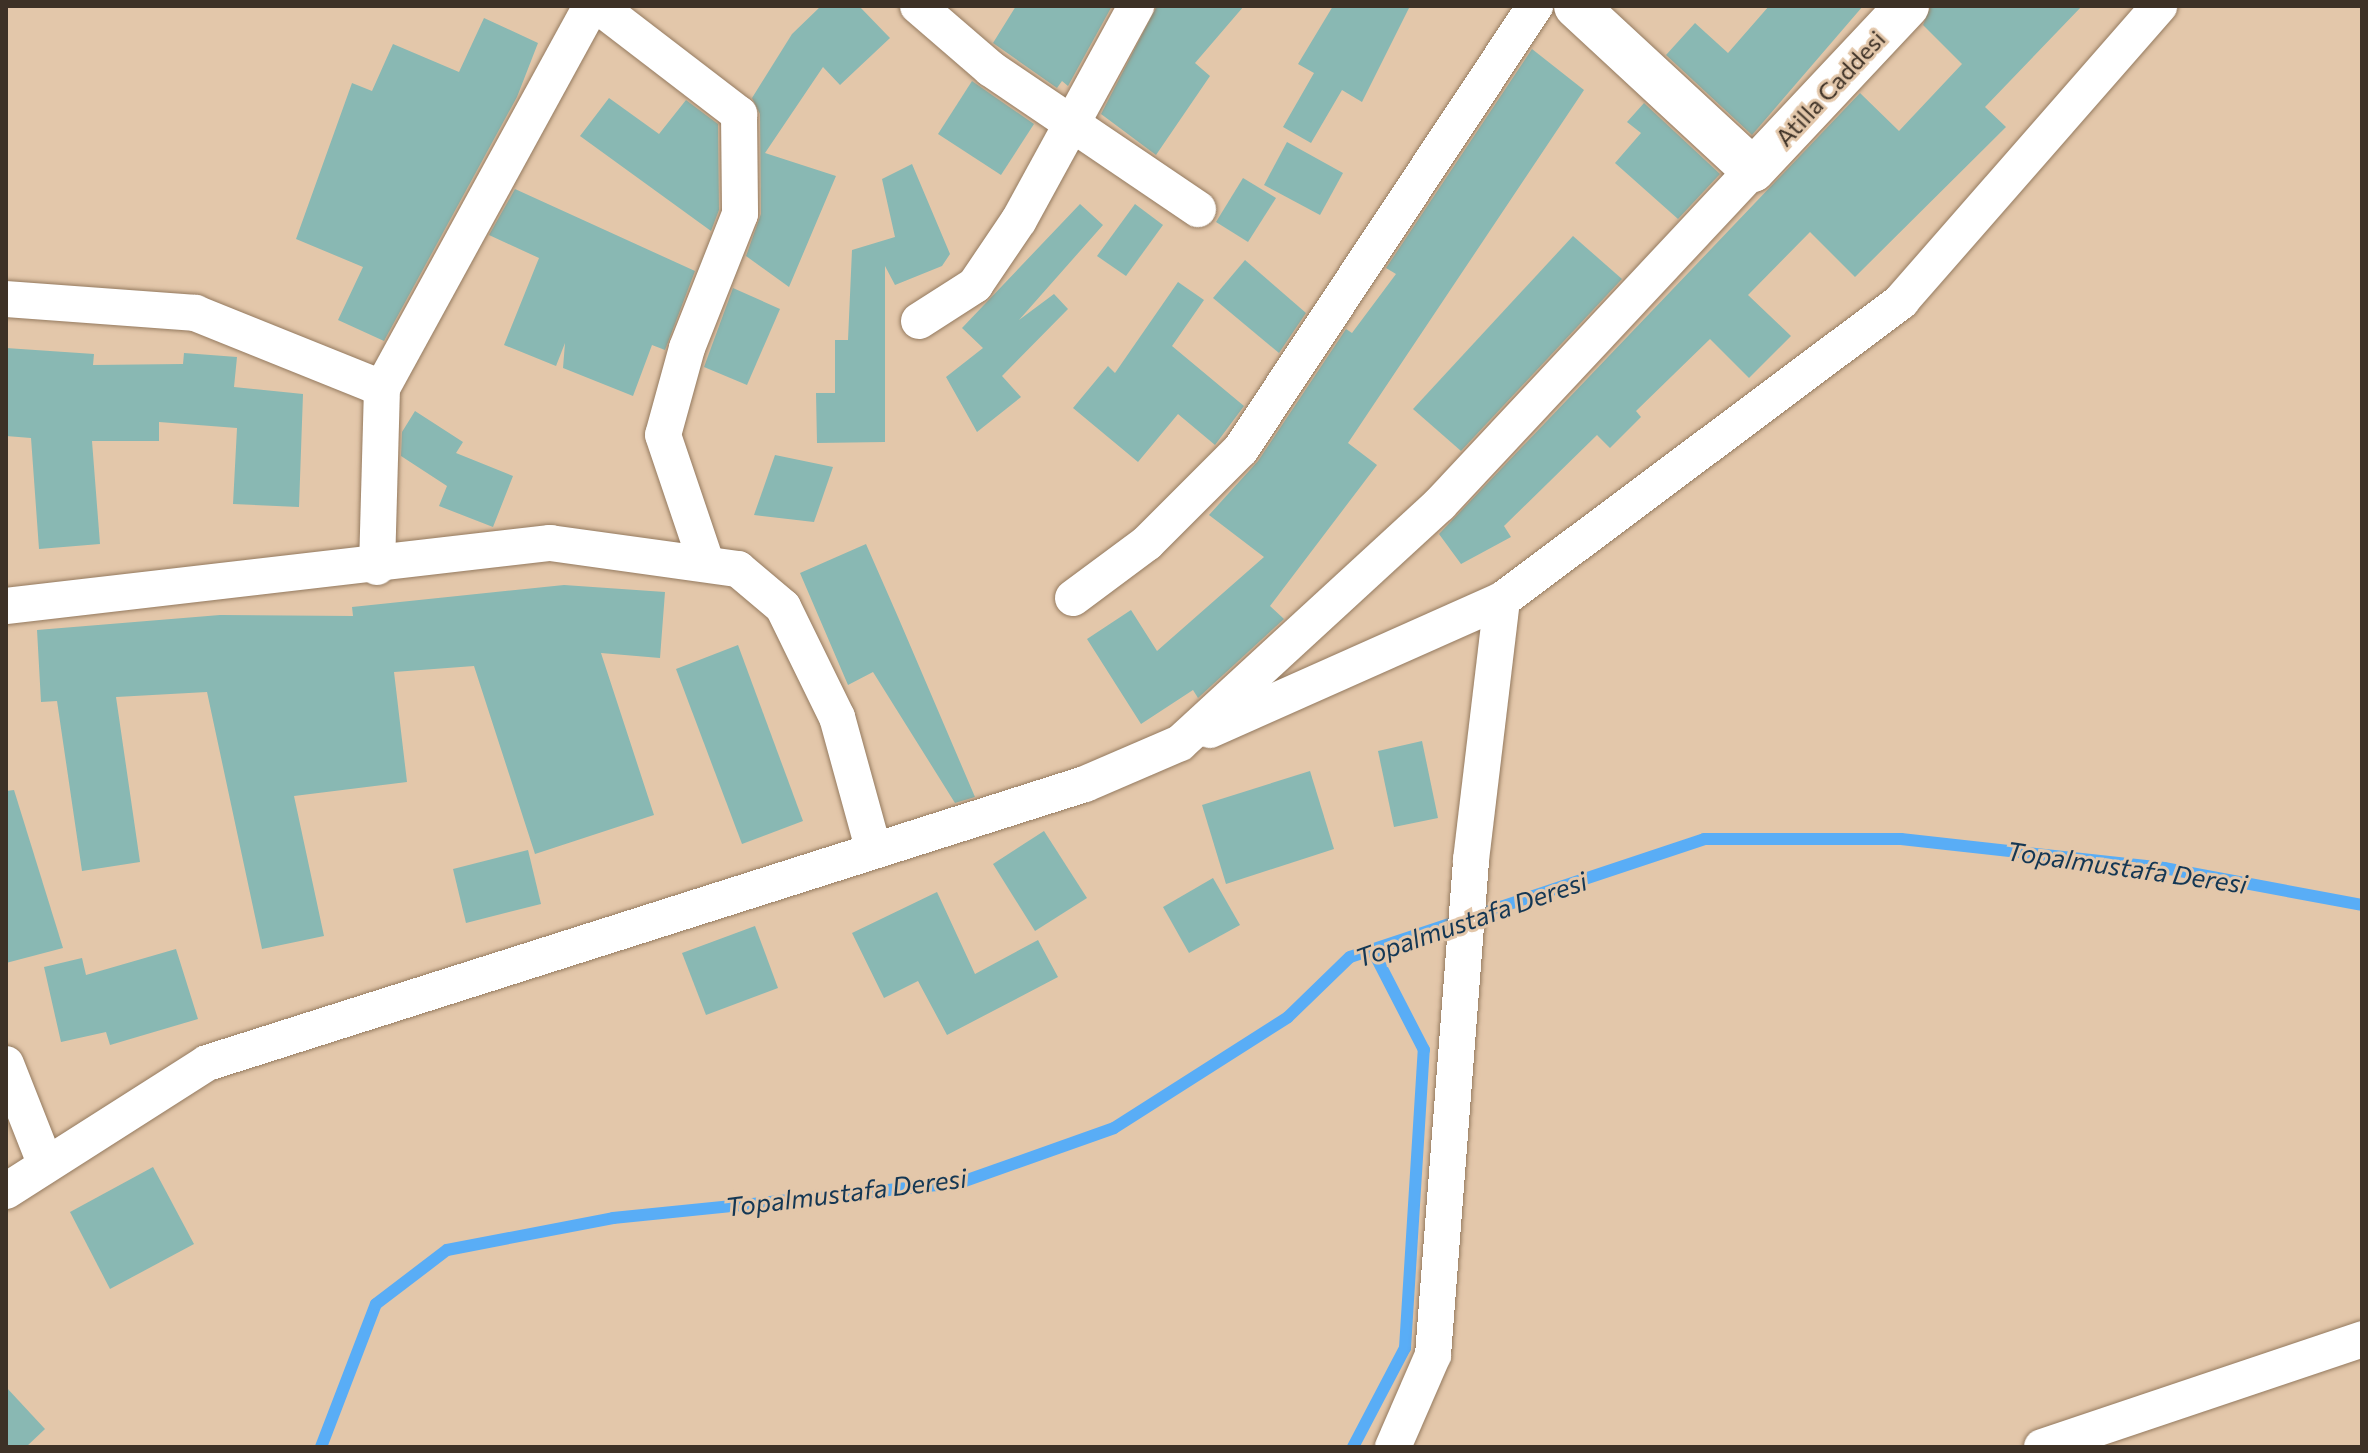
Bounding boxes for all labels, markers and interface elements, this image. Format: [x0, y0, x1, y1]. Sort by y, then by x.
street label: Atilla Caddesi [1769, 24, 1891, 152]
water label: Topalmustafa Deresi [2005, 835, 2249, 899]
water label: Topalmustafa Deresi [1351, 865, 1591, 973]
water label: Topalmustafa Deresi [724, 1162, 968, 1222]

